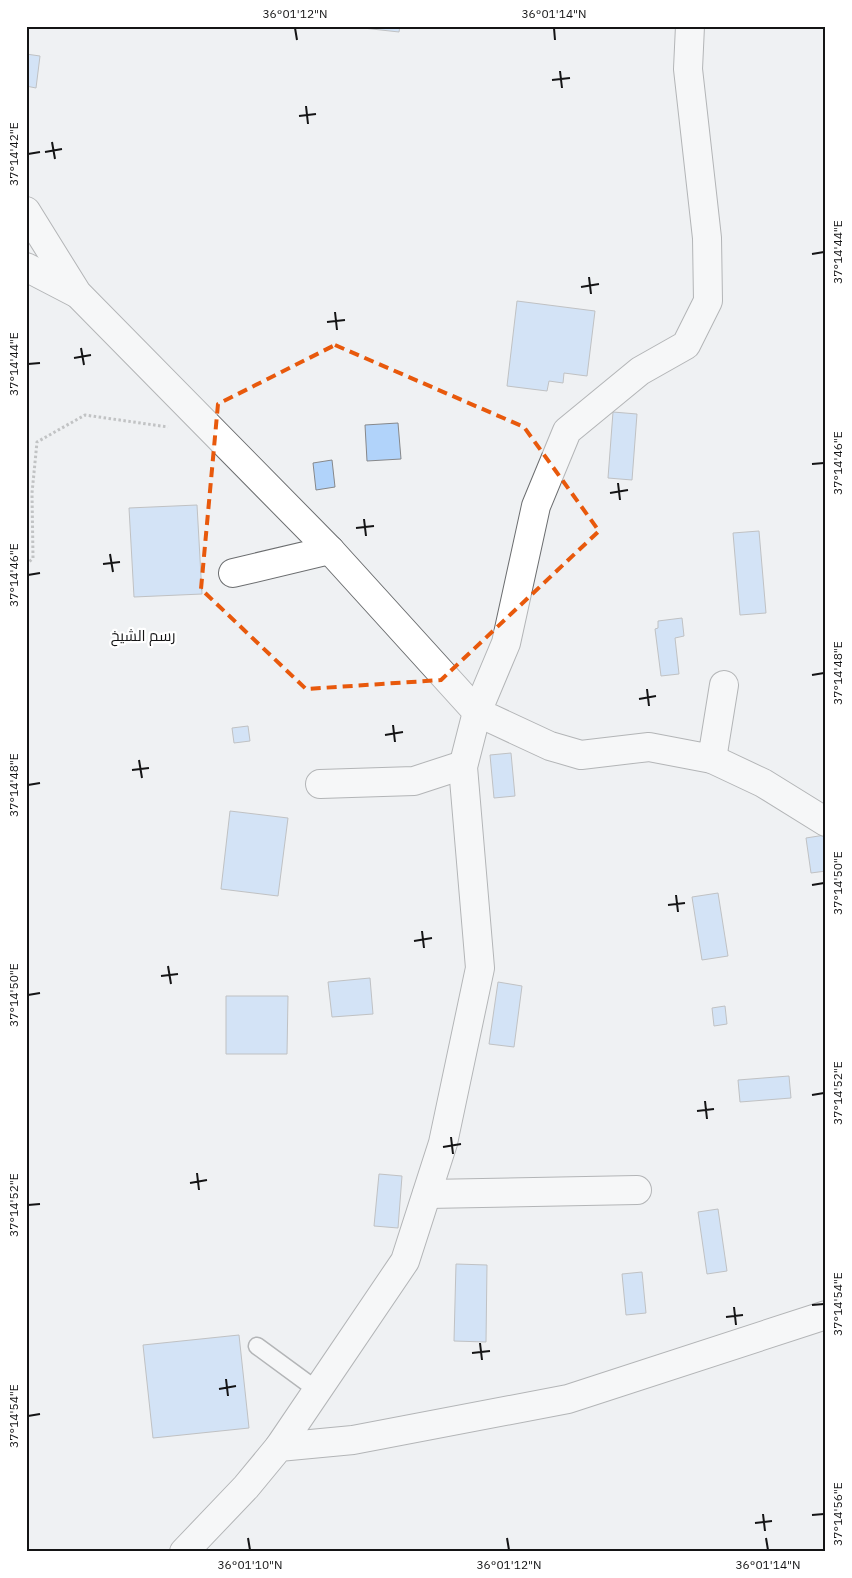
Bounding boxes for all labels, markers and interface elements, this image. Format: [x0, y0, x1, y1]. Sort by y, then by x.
text: 36°01'12"N [262, 6, 328, 21]
text: 36°01'14"N [521, 6, 587, 21]
text: 37°14'42"E [6, 122, 21, 186]
text: 37°14'44"E [830, 220, 845, 284]
text: 37°14'44"E [6, 332, 21, 396]
text: 37°14'46"E [830, 431, 845, 495]
text: 37°14'46"E [6, 543, 21, 607]
district label: رسم الشيخ [111, 626, 175, 647]
text: 37°14'48"E [830, 641, 845, 705]
text: 37°14'48"E [6, 753, 21, 817]
text: 37°14'50"E [830, 851, 845, 915]
text: 37°14'50"E [6, 963, 21, 1027]
text: 37°14'52"E [830, 1061, 845, 1125]
text: 37°14'52"E [6, 1173, 21, 1237]
text: 37°14'54"E [830, 1272, 845, 1336]
text: 37°14'54"E [6, 1384, 21, 1448]
text: 37°14'56"E [830, 1482, 845, 1546]
text: 36°01'10"N [217, 1557, 283, 1572]
text: 36°01'12"N [476, 1557, 542, 1572]
text: 36°01'14"N [735, 1557, 801, 1572]

